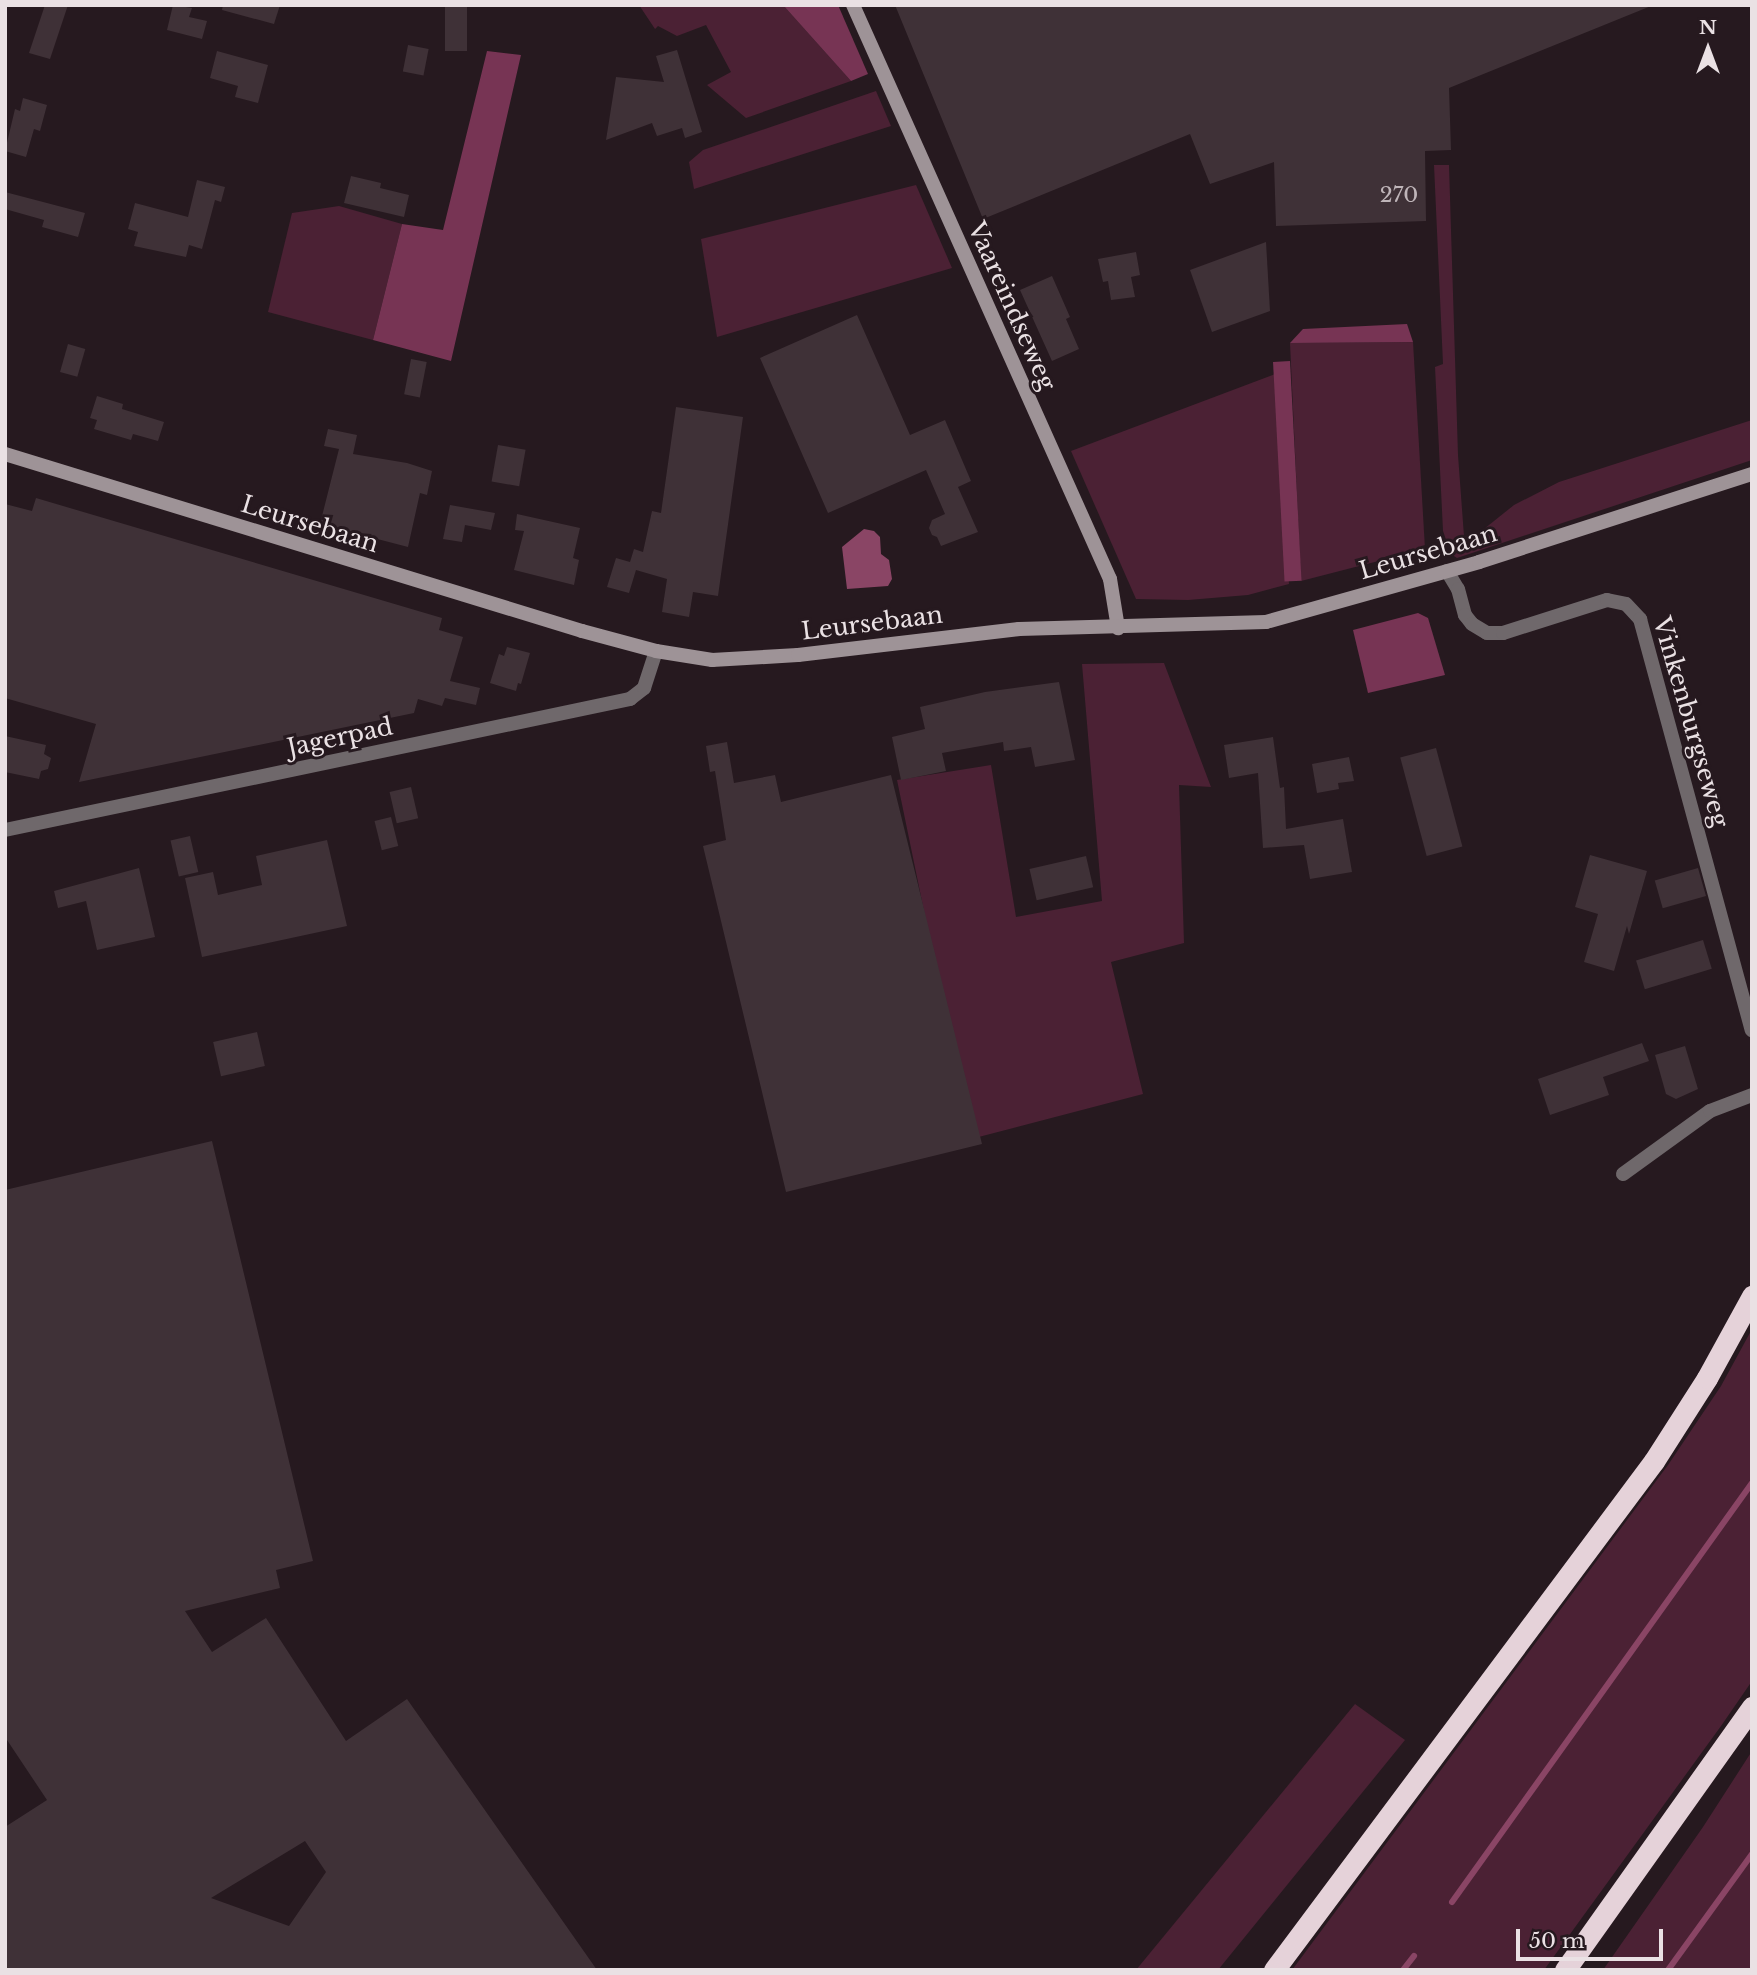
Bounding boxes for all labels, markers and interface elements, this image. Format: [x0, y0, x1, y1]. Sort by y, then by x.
north arrow [1673, 14, 1743, 84]
text: N [1699, 16, 1717, 39]
house number: 270 [1380, 182, 1418, 208]
street label: Vaareindseweg [962, 217, 1062, 395]
street label: Leursebaan [238, 489, 382, 559]
street label: Leursebaan [1356, 519, 1500, 585]
street label: Leursebaan [800, 600, 944, 646]
street label: Vinkenburgseweg [1647, 613, 1735, 831]
street label: Jagerpad [285, 712, 395, 762]
scale bar [1519, 1916, 1666, 1960]
text: 50 m [1529, 1928, 1584, 1954]

